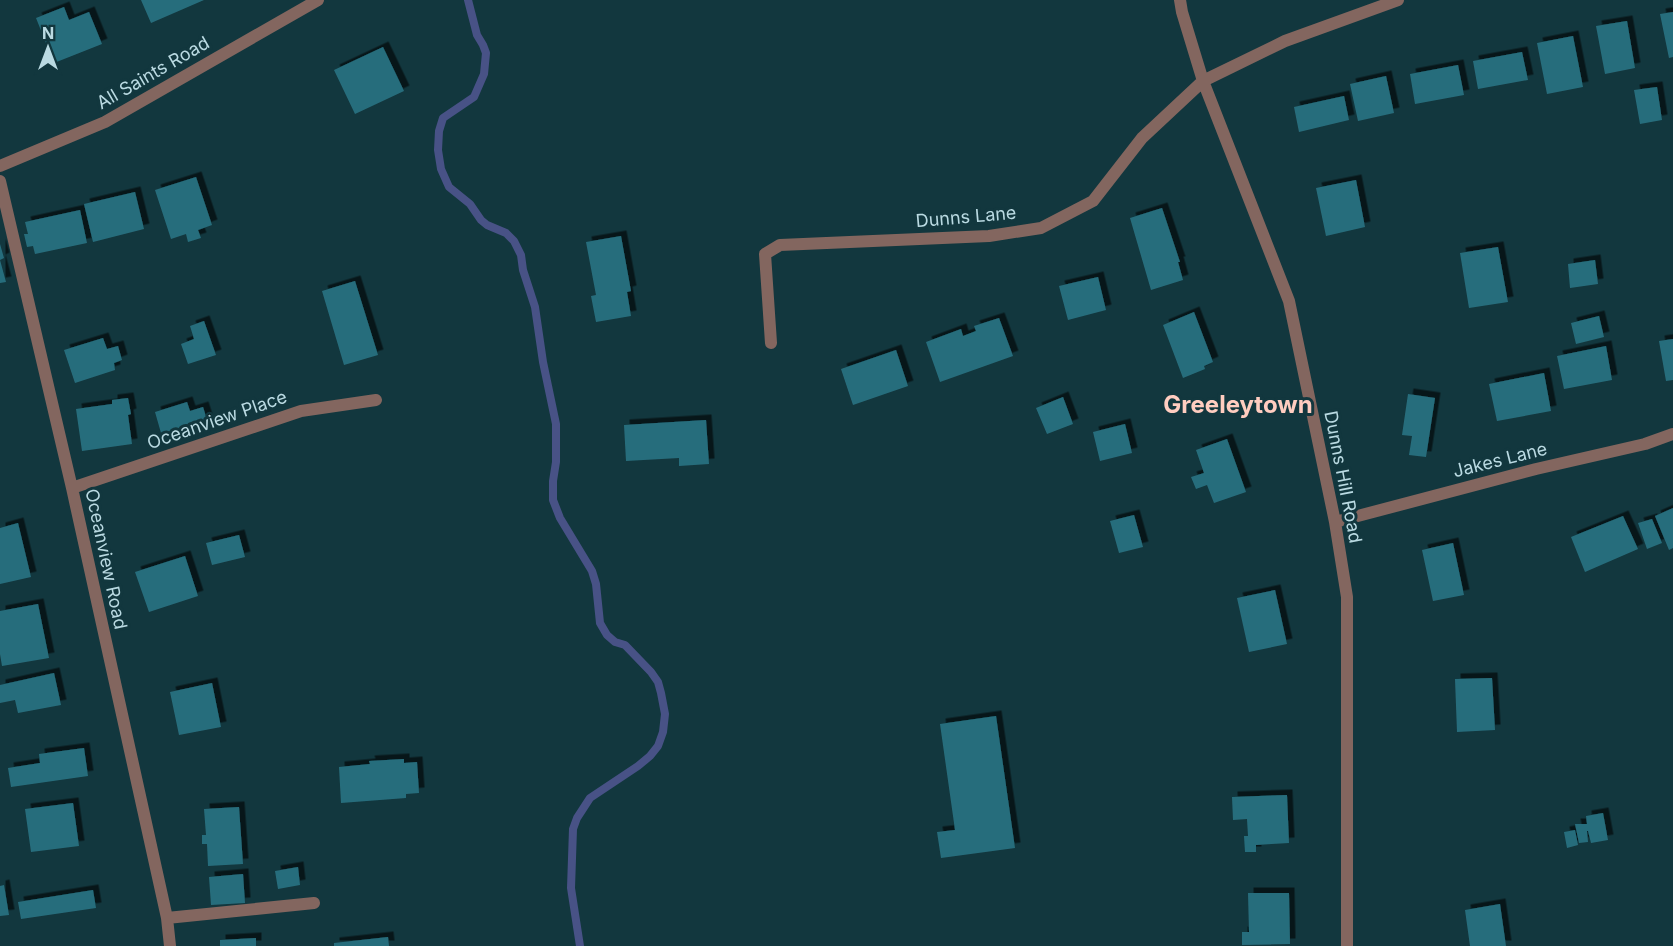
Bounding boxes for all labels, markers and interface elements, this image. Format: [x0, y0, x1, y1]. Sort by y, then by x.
north arrow [18, 18, 78, 78]
text: N [42, 23, 54, 43]
street label: All Saints Road [93, 32, 213, 113]
street label: Dunns Lane [915, 202, 1017, 231]
street label: Oceanview Place [144, 386, 289, 453]
district label: Greeleytown [1163, 390, 1313, 419]
street label: Dunns Hill Road [1320, 409, 1367, 545]
street label: Jakes Lane [1451, 438, 1549, 481]
street label: Oceanview Road [81, 487, 132, 631]

